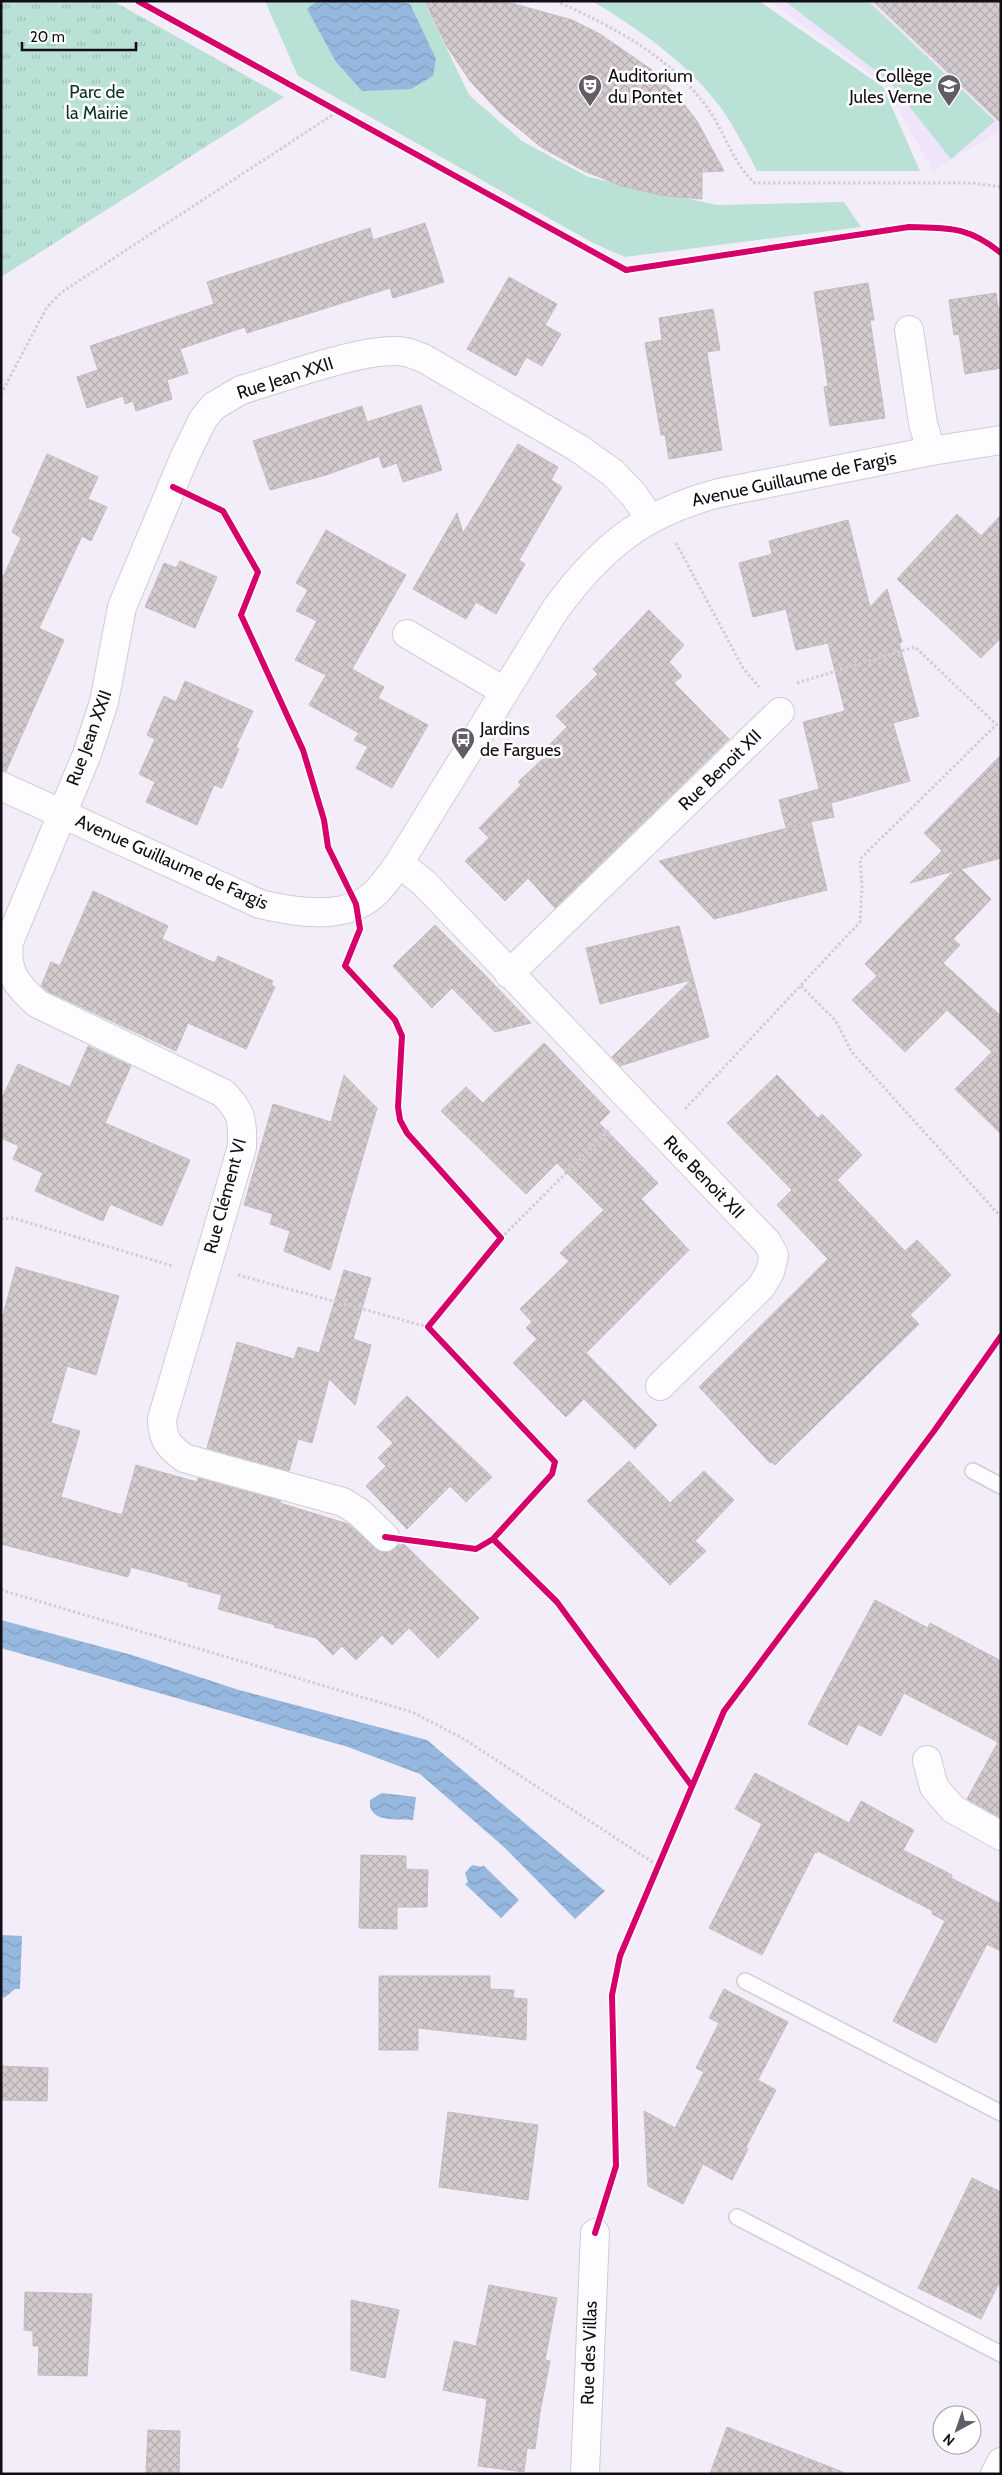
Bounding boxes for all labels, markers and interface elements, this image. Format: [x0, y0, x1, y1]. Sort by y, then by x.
scale bar [22, 20, 136, 52]
text: 20 m [30, 28, 65, 46]
place label: Auditorium du Pontet [608, 65, 693, 108]
place label: Collège Jules Verne [848, 65, 932, 108]
theatre icon: Auditorium du Pontet [577, 73, 603, 107]
school or university icon: Collège Jules Verne [936, 73, 962, 107]
park label: Parc de la Mairie [66, 81, 128, 124]
street label: Rue Jean XXII [234, 352, 336, 404]
street label: Avenue Guillaume de Fargis [690, 447, 898, 511]
street label: Rue Jean XXII [62, 687, 116, 789]
place label: Jardins de Fargues [479, 718, 561, 761]
street label: Rue Benoit XII [674, 725, 766, 815]
bus stop icon: Jardins de Fargues [450, 726, 476, 760]
street label: Avenue Guillaume de Fargis [72, 810, 272, 914]
street label: Rue Benoit XII [659, 1131, 749, 1223]
street label: Rue Clément VI [199, 1136, 251, 1256]
street label: Rue des Villas [576, 2301, 602, 2405]
north arrow [932, 2405, 982, 2455]
text: N [939, 2430, 958, 2450]

